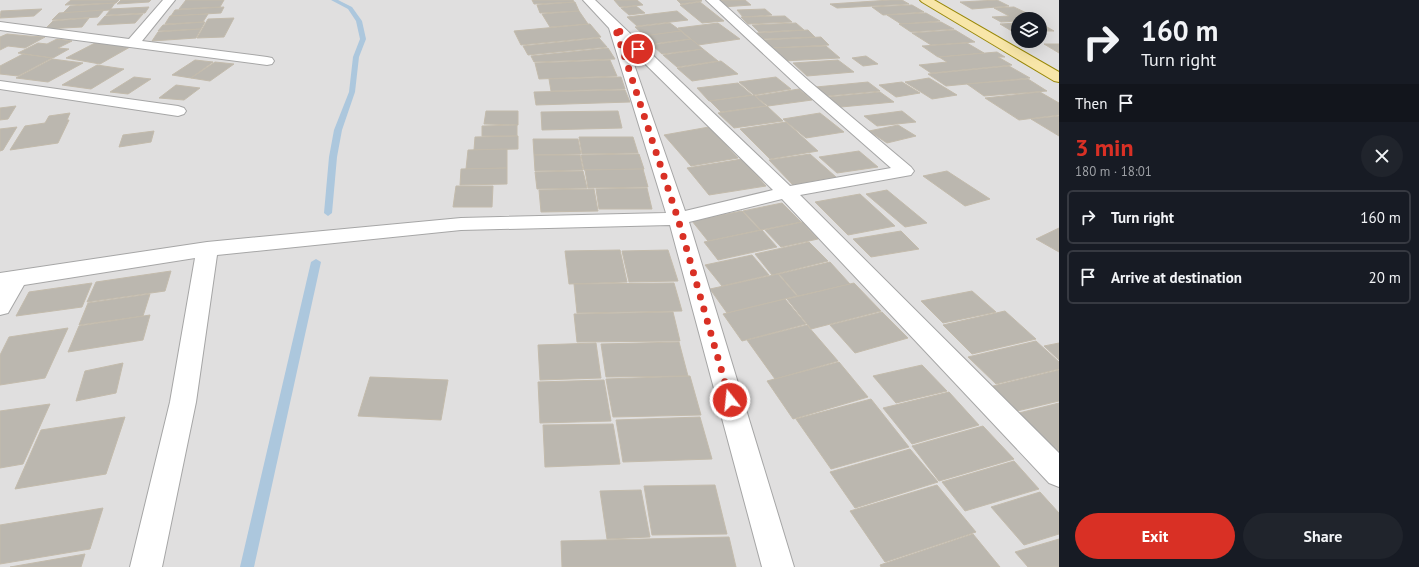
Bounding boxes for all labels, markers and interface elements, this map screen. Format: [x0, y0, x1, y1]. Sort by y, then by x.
map controls [1011, 12, 1047, 48]
button: layers [1011, 12, 1047, 48]
text: 160 m [1141, 12, 1218, 49]
icon: right [1075, 16, 1127, 68]
pin [621, 32, 655, 66]
icon: arrive [627, 38, 649, 60]
text: Turn right [1141, 48, 1216, 71]
icon: arrive [1115, 92, 1137, 114]
text: Then [1075, 94, 1107, 113]
text: 3 min [1075, 132, 1134, 163]
button: close [1361, 135, 1403, 177]
text: 180 m · 18:01 [1075, 163, 1152, 180]
icon: right [1077, 206, 1099, 228]
text: Turn right [1111, 208, 1174, 227]
text: 160 m [1360, 208, 1401, 227]
icon: arrive [1077, 266, 1099, 288]
text: Arrive at destination [1111, 268, 1242, 287]
text: 20 m [1368, 268, 1401, 287]
position arrow [709, 379, 751, 421]
button: Exit [1075, 513, 1235, 559]
button: Share [1243, 513, 1403, 559]

